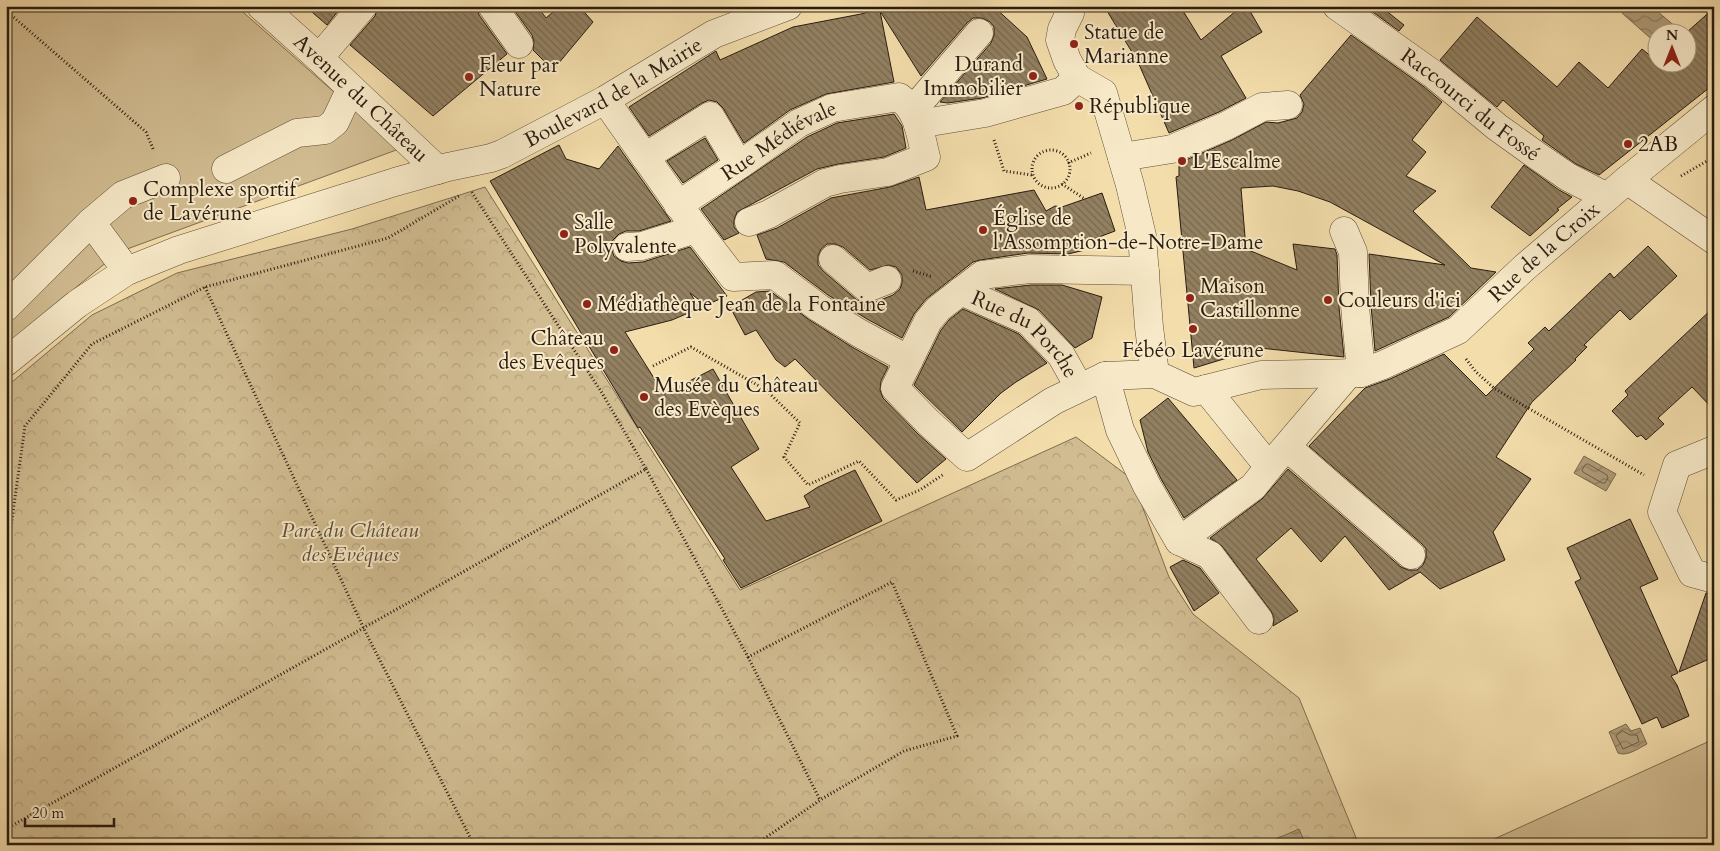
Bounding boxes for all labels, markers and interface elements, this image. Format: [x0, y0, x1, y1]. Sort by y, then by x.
place label: Statue de Marianne [1084, 18, 1169, 71]
north arrow [1648, 22, 1698, 72]
text: N [1666, 26, 1678, 45]
street label: Avenue du Château [287, 28, 435, 169]
street label: Boulevard de la Mairie [519, 30, 708, 155]
marker: Statue de Marianne [1068, 38, 1080, 50]
street label: Raccourci du Fossé [1395, 41, 1546, 168]
place label: Durand Immobilier [923, 50, 1023, 103]
place label: Fleur par Nature [479, 51, 559, 104]
marker: Durand Immobilier [1027, 70, 1039, 82]
marker: Fleur par Nature [463, 71, 475, 83]
place label: République [1089, 92, 1191, 121]
street label: Rue Médiévale [716, 94, 841, 188]
marker: République [1073, 100, 1085, 112]
place label: 2AB [1638, 130, 1678, 159]
marker: 2AB [1622, 138, 1634, 150]
place label: L'Escalme [1192, 147, 1281, 176]
marker: L'Escalme [1176, 155, 1188, 167]
place label: Complexe sportif de Lavérune [143, 175, 300, 228]
marker: Complexe sportif de Lavérune [127, 195, 139, 207]
street label: Rue de la Croix [1482, 195, 1607, 309]
place label: Église de l'Assomption-de-Notre-Dame [993, 204, 1264, 257]
place label: Salle Polyvalente [574, 208, 677, 261]
marker: Église de l'Assomption-de-Notre-Dame [977, 224, 989, 236]
marker: Salle Polyvalente [558, 228, 570, 240]
place label: Maison Castillonne [1200, 272, 1300, 325]
street label: Rue du Porche [967, 284, 1085, 383]
place label: Couleurs d'ici [1338, 286, 1461, 315]
place label: Médiathèque Jean de la Fontaine [597, 290, 886, 319]
marker: Maison Castillonne [1184, 292, 1196, 304]
marker: Couleurs d'ici [1322, 294, 1334, 306]
marker: Médiathèque Jean de la Fontaine [581, 298, 593, 310]
marker: Fébéo Lavérune [1187, 323, 1199, 335]
place label: Château des Evêques [498, 324, 604, 377]
place label: Fébéo Lavérune [1122, 336, 1264, 365]
marker: Château des Evêques [608, 344, 620, 356]
place label: Musée du Château des Evèques [654, 371, 819, 424]
marker: Musée du Château des Evèques [638, 391, 650, 403]
park label: Parc du Château des Evêques [281, 516, 419, 569]
scale bar [25, 796, 114, 828]
text: 20 m [32, 803, 64, 823]

